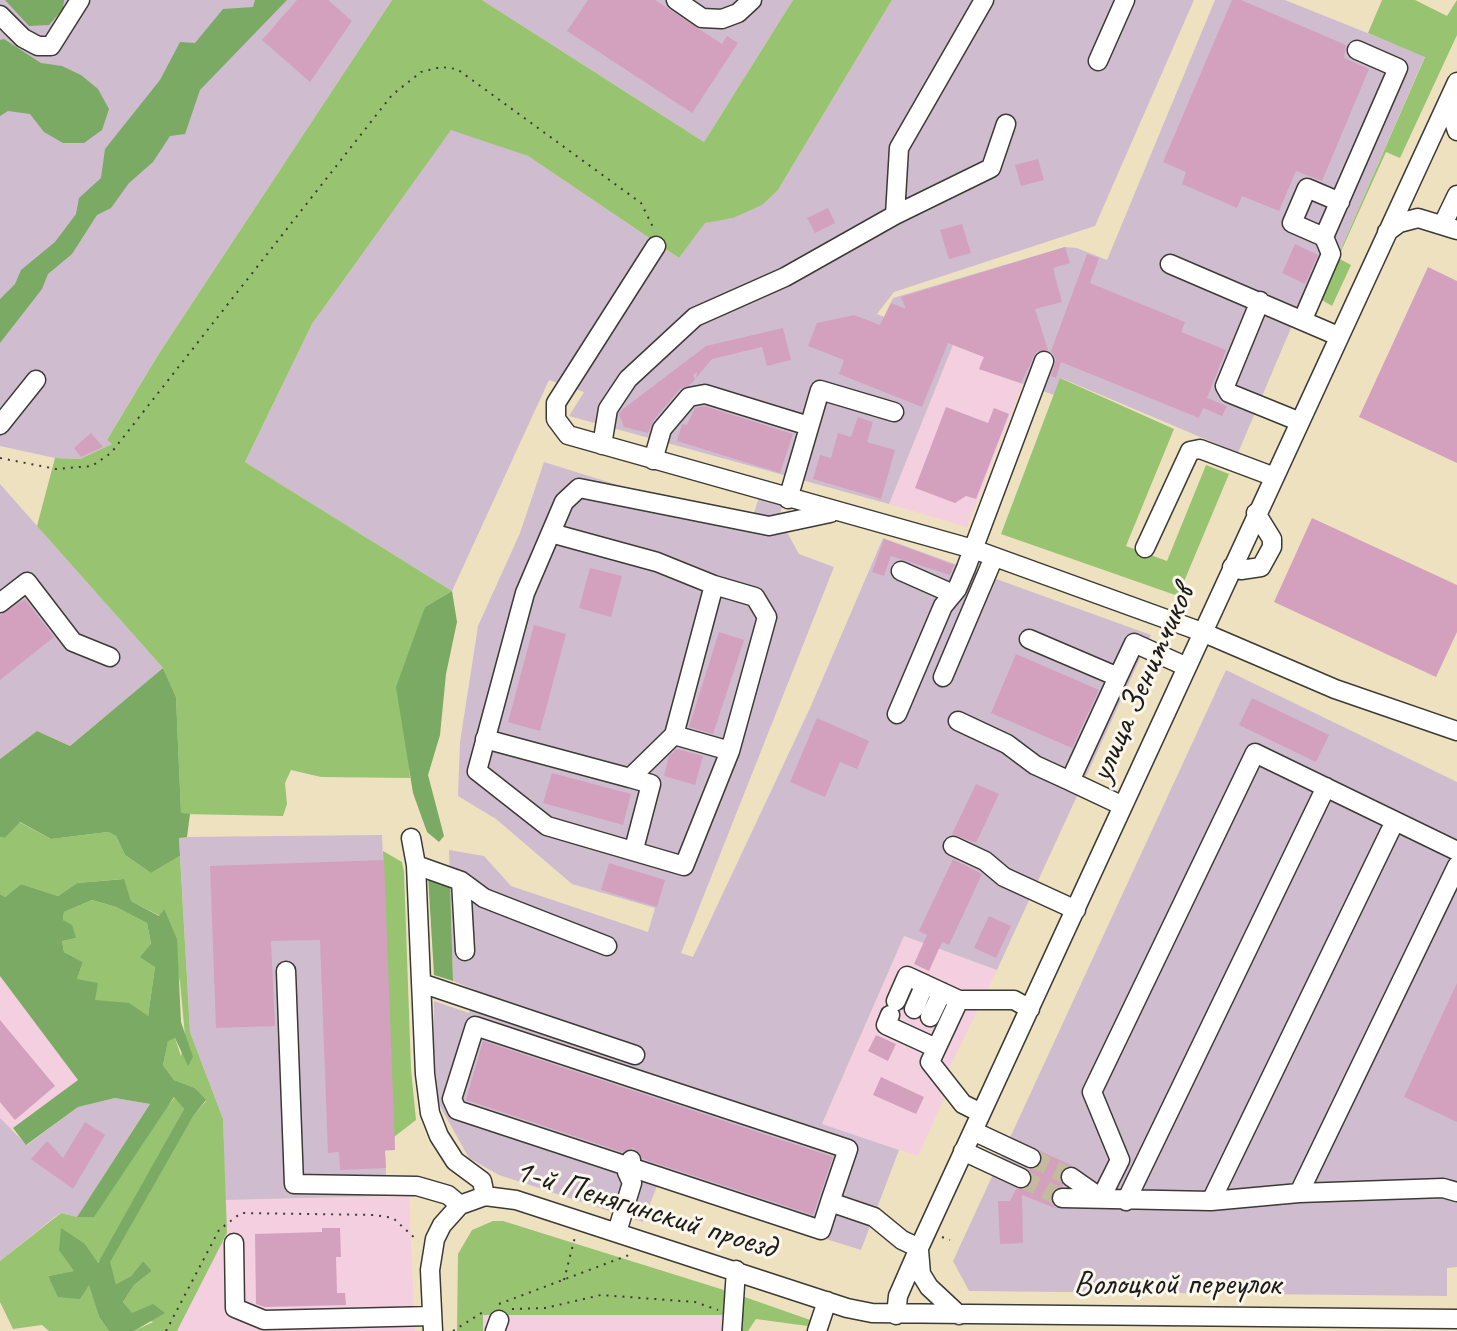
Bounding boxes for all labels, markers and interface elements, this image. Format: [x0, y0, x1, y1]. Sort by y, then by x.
street label: улица Зенитчиков [1082, 580, 1204, 788]
street label: 1-й Пенягинский проезд [510, 1151, 780, 1269]
street label: Волоцкой переулок [1073, 1265, 1281, 1305]

